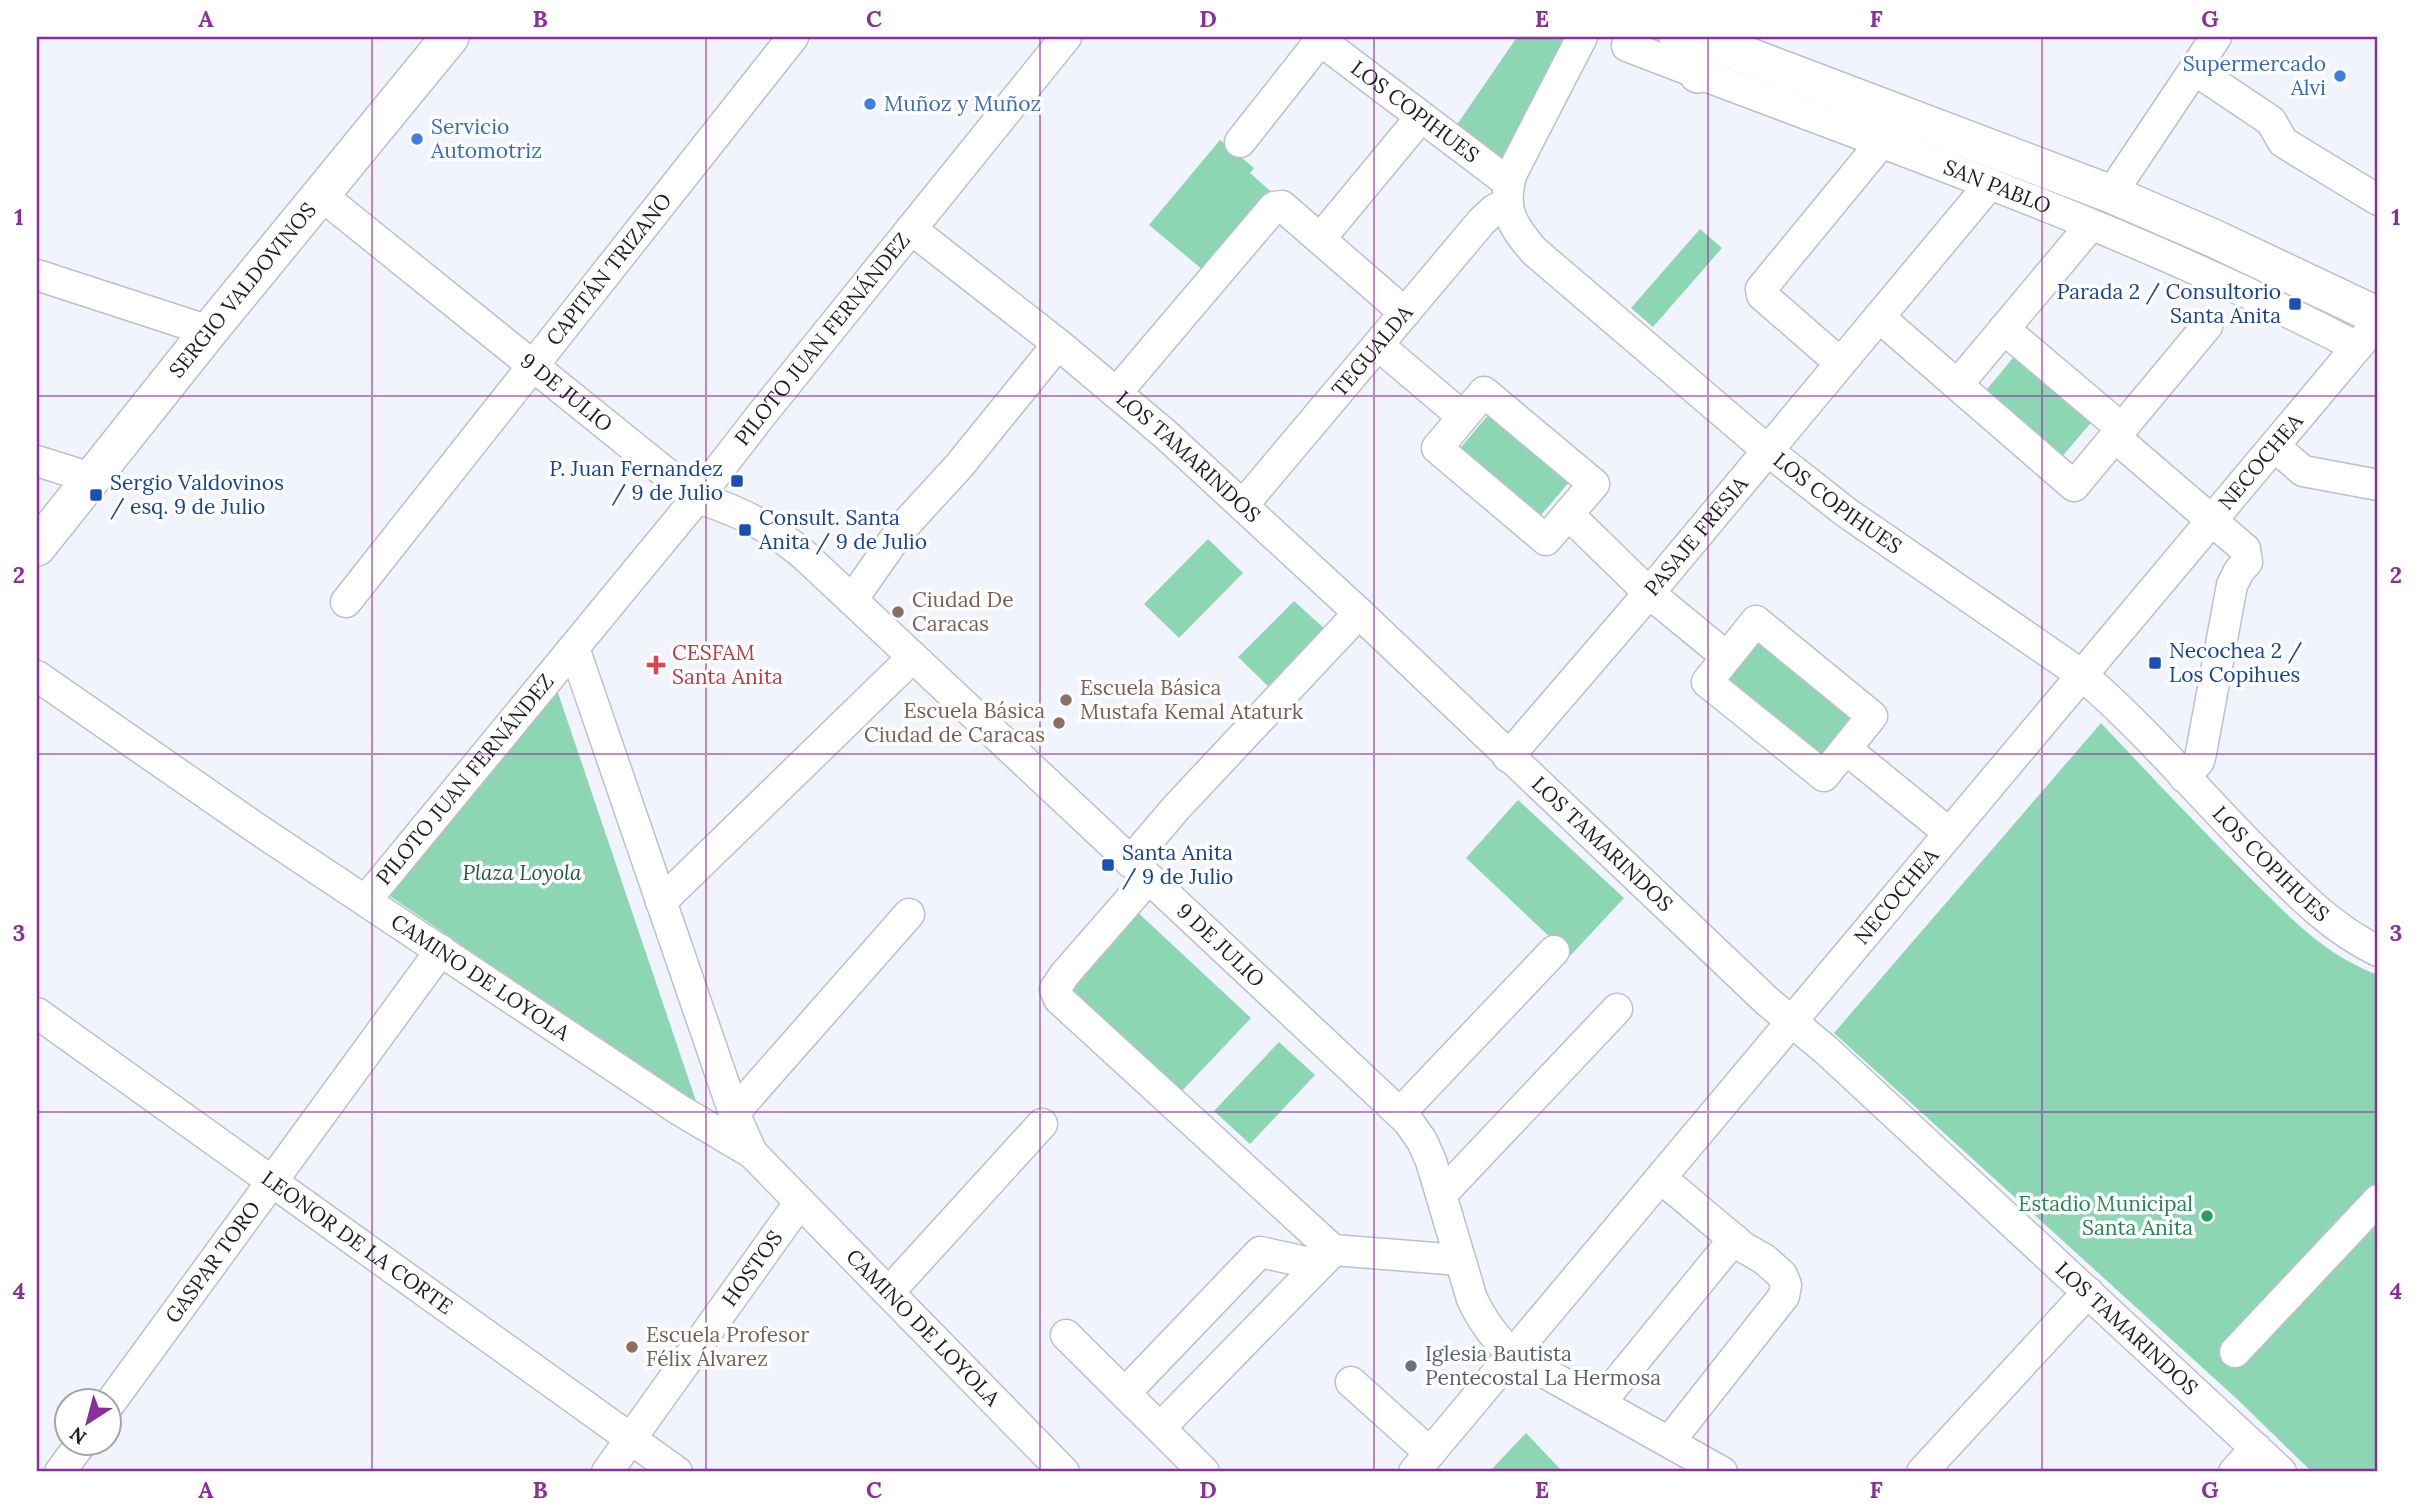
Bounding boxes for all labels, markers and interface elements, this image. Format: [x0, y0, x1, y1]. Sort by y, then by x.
text: A [198, 4, 214, 33]
text: B [532, 4, 548, 33]
text: C [866, 4, 882, 33]
text: D [1199, 4, 1217, 33]
text: E [1535, 4, 1549, 33]
text: F [1869, 4, 1883, 33]
text: G [2201, 4, 2219, 33]
place label: Supermercado Alvi [2183, 50, 2326, 101]
street label: LOS COPIHUES [1346, 54, 1485, 169]
marker: Supermercado Alvi [2332, 68, 2348, 84]
place label: Muñoz y Muñoz [884, 90, 1041, 117]
marker: Muñoz y Muñoz [862, 96, 878, 112]
place label: Servicio Automotriz [430, 113, 542, 164]
marker: Servicio Automotriz [409, 131, 425, 147]
street label: SAN PABLO [1940, 153, 2055, 220]
street label: CAPITÁN TRIZANO [540, 187, 677, 351]
street label: SERGIO VALDOVINOS [163, 197, 322, 383]
text: 1 [14, 202, 24, 231]
text: 1 [2391, 202, 2401, 231]
street label: PILOTO JUAN FERNÁNDEZ [728, 227, 916, 451]
place label: Parada 2 / Consultorio Santa Anita [2057, 278, 2281, 329]
marker: Parada 2 / Consultorio Santa Anita [2287, 296, 2303, 312]
street label: TEGUALDA [1326, 299, 1419, 402]
street label: 9 DE JULIO [515, 347, 618, 438]
street label: LOS TAMARINDOS [1111, 385, 1266, 528]
street label: NECOCHEA [2212, 407, 2309, 515]
street label: LOS COPIHUES [1768, 446, 1907, 560]
place label: P. Juan Fernandez / 9 de Julio [549, 455, 723, 506]
place label: Sergio Valdovinos / esq. 9 de Julio [110, 469, 284, 520]
street label: PASAJE FRESIA [1638, 470, 1754, 601]
marker: P. Juan Fernandez / 9 de Julio [729, 473, 745, 489]
marker: Sergio Valdovinos / esq. 9 de Julio [88, 487, 104, 503]
place label: Consult. Santa Anita / 9 de Julio [758, 504, 927, 555]
marker: Consult. Santa Anita / 9 de Julio [737, 522, 753, 538]
text: 2 [13, 560, 25, 589]
text: 2 [2390, 560, 2402, 589]
place label: Ciudad De Caracas [912, 586, 1014, 637]
marker: Ciudad De Caracas [890, 604, 906, 620]
place label: Necochea 2 / Los Copihues [2169, 637, 2303, 688]
place label: CESFAM Santa Anita [672, 639, 783, 690]
marker: CESFAM Santa Anita [646, 655, 666, 675]
marker: Necochea 2 / Los Copihues [2147, 655, 2163, 671]
street label: PILOTO JUAN FERNÁNDEZ [370, 668, 560, 890]
place label: Escuela Básica Mustafa Kemal Ataturk [1080, 674, 1304, 725]
marker: Escuela Básica Mustafa Kemal Ataturk [1058, 692, 1074, 708]
place label: Escuela Básica Ciudad de Caracas [864, 697, 1045, 748]
marker: Escuela Básica Ciudad de Caracas [1051, 715, 1067, 731]
street label: LOS TAMARINDOS [1526, 770, 1679, 917]
street label: LOS COPIHUES [2207, 800, 2335, 928]
place label: Santa Anita / 9 de Julio [1122, 839, 1233, 890]
street label: NECOCHEA [1848, 842, 1945, 950]
marker: Santa Anita / 9 de Julio [1100, 857, 1116, 873]
park label: Plaza Loyola [462, 859, 582, 886]
street label: 9 DE JULIO [1171, 897, 1271, 993]
street label: CAMINO DE LOYOLA [386, 908, 576, 1047]
text: 3 [13, 918, 25, 947]
text: 3 [2390, 918, 2402, 947]
street label: LEONOR DE LA CORTE [257, 1165, 458, 1320]
place label: Estadio Municipal Santa Anita [2018, 1190, 2193, 1241]
street label: GASPAR TORO [159, 1196, 266, 1328]
marker: Estadio Municipal Santa Anita [2199, 1208, 2215, 1224]
street label: HOSTOS [716, 1225, 788, 1312]
street label: CAMINO DE LOYOLA [840, 1243, 1007, 1412]
street label: LOS TAMARINDOS [2050, 1256, 2204, 1401]
text: 4 [13, 1276, 25, 1305]
text: 4 [2390, 1276, 2402, 1305]
place label: Escuela Profesor Félix Álvarez [646, 1321, 809, 1372]
marker: Escuela Profesor Félix Álvarez [624, 1339, 640, 1355]
place label: Iglesia Bautista Pentecostal La Hermosa [1425, 1340, 1661, 1391]
marker: Iglesia Bautista Pentecostal La Hermosa [1403, 1358, 1419, 1374]
north arrow [52, 1386, 122, 1456]
text: N [65, 1422, 91, 1450]
text: A [198, 1475, 214, 1504]
text: B [532, 1475, 548, 1504]
text: C [866, 1475, 882, 1504]
text: D [1199, 1475, 1217, 1504]
text: E [1535, 1475, 1549, 1504]
text: F [1869, 1475, 1883, 1504]
text: G [2201, 1475, 2219, 1504]

